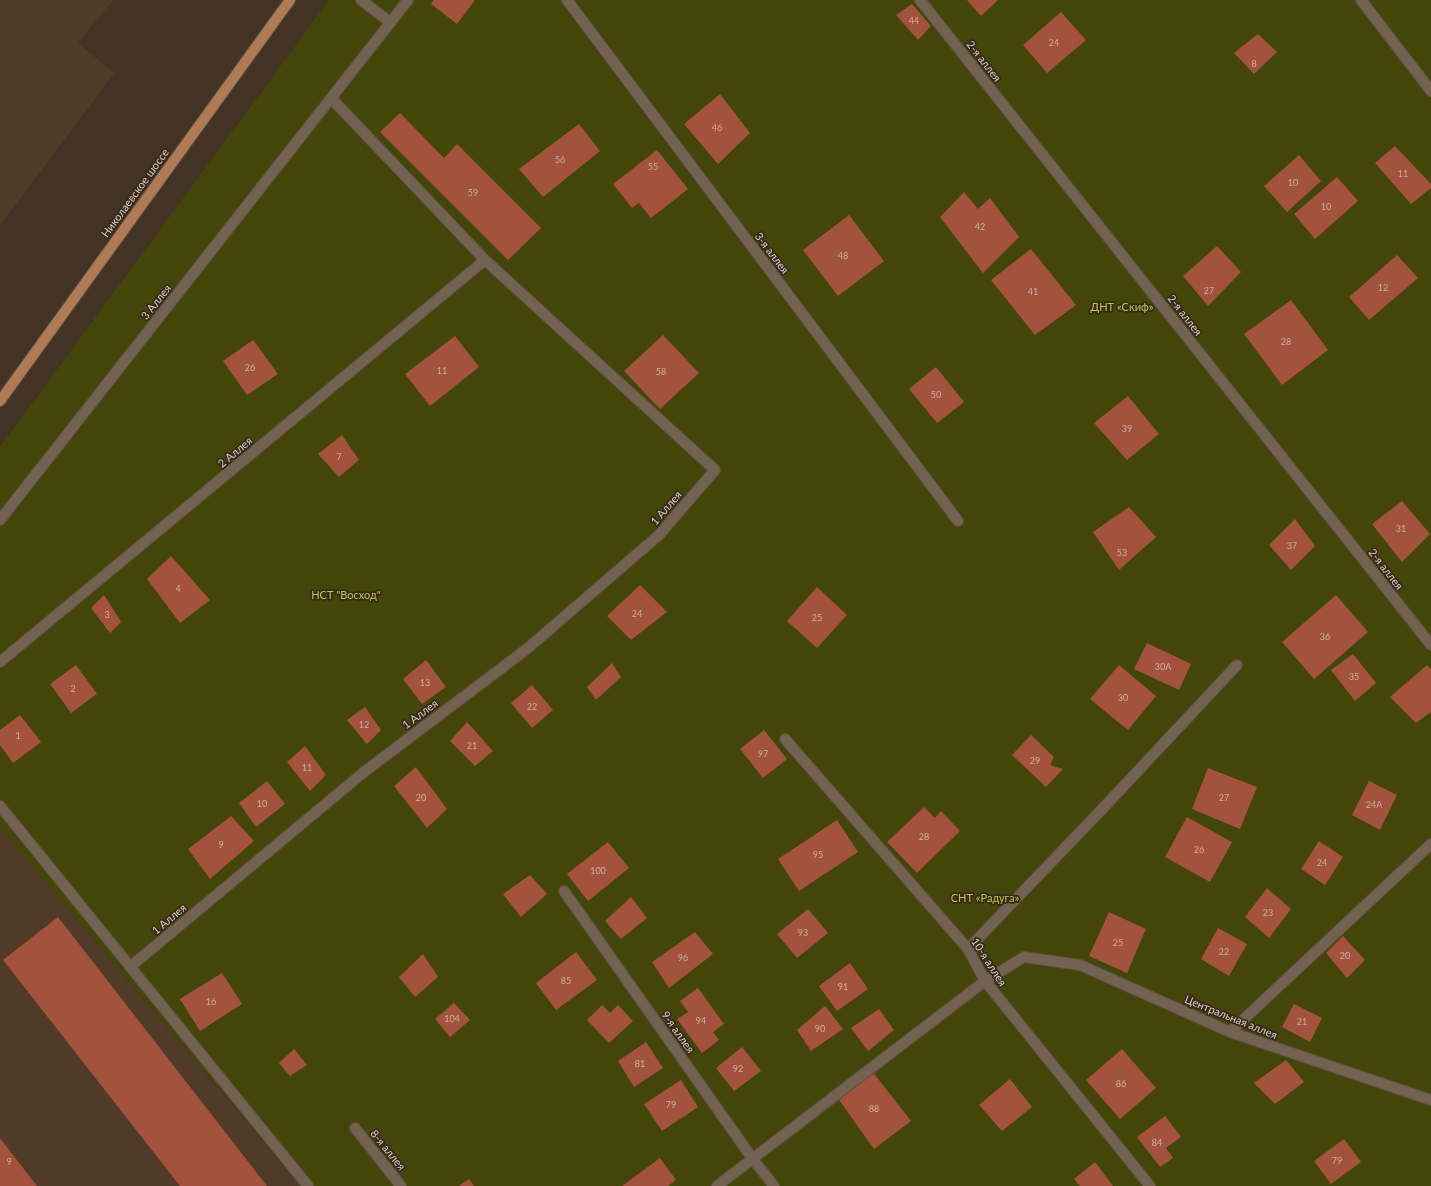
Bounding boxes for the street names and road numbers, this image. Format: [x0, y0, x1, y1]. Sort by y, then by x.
street label: 2-я аллея [964, 38, 1004, 84]
street label: Николаевское шоссе [98, 146, 171, 240]
street label: 3-я аллея [753, 230, 792, 276]
street label: 3 Аллея [138, 282, 173, 322]
street label: 2-я аллея [1165, 292, 1205, 338]
street label: 2 Аллея [215, 434, 254, 470]
street label: 1 Аллея [647, 488, 684, 527]
street label: 2-я аллея [1366, 546, 1406, 592]
street label: 1 Аллея [399, 696, 440, 731]
street label: 1 Аллея [149, 901, 188, 937]
street label: 10-я аллея [969, 935, 1010, 988]
street label: Центральная аллея [1183, 992, 1279, 1041]
street label: 9-я аллея [659, 1008, 698, 1055]
street label: 8-я аллея [368, 1127, 409, 1173]

